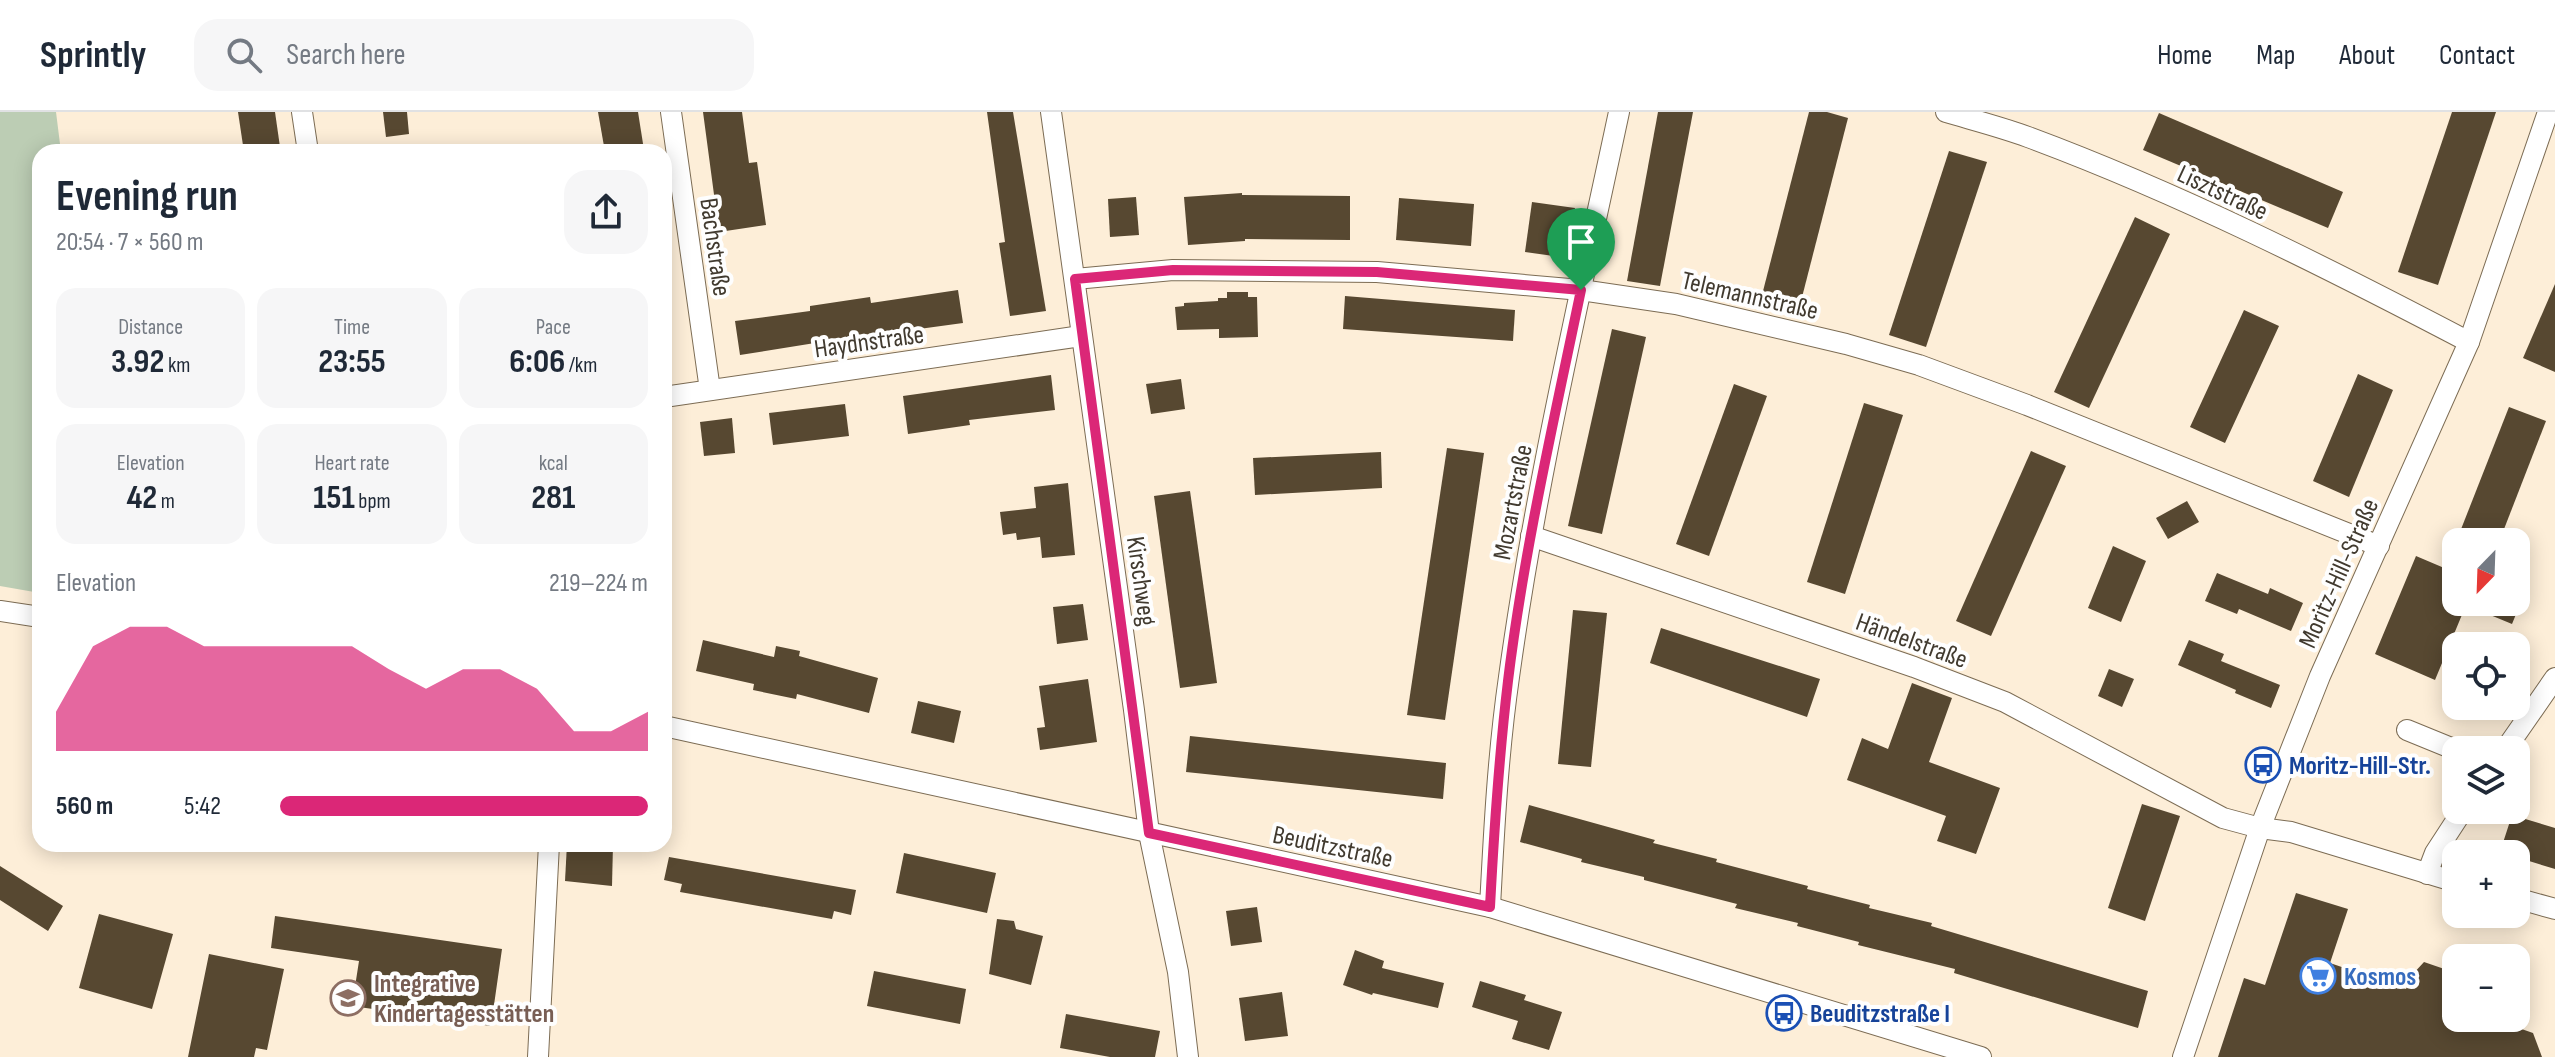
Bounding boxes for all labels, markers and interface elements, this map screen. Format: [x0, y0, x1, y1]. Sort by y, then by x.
search box [194, 19, 754, 91]
text: Sprintly [40, 33, 146, 78]
icon: search [222, 33, 266, 77]
text: Search here [286, 37, 406, 73]
text: Home [2157, 39, 2212, 72]
text: Map [2256, 39, 2295, 72]
text: About [2339, 39, 2395, 72]
text: Contact [2439, 39, 2515, 72]
street label: Lisztstraße [2172, 159, 2273, 228]
text: Evening run [56, 170, 238, 223]
button: share [564, 170, 648, 254]
street label: Bachstraße [692, 196, 737, 298]
pin [1547, 208, 1615, 290]
icon: arrive [1559, 220, 1603, 264]
text: 20:54 · 7 × 560 m [56, 227, 203, 258]
street label: Telemannstraße [1678, 266, 1821, 327]
text: Distance [118, 314, 183, 341]
text: Time [334, 314, 370, 341]
text: Pace [536, 314, 571, 341]
street label: Haydnstraße [812, 319, 926, 366]
text: 3.92 [111, 341, 164, 382]
text: 23:55 [318, 341, 386, 382]
text: 6:06 [509, 341, 565, 382]
text: km [164, 352, 190, 379]
text: /km [565, 352, 597, 379]
street label: Mozartstraße [1487, 442, 1540, 562]
text: Elevation [117, 450, 185, 477]
text: Heart rate [314, 450, 390, 477]
text: kcal [539, 450, 568, 477]
text: 42 [126, 477, 157, 518]
text: 151 [313, 477, 355, 518]
text: 281 [531, 477, 575, 518]
text: m [157, 488, 175, 515]
text: bpm [355, 488, 391, 515]
street label: Moritz-Hill-Straße [2293, 494, 2386, 653]
north arrow [2442, 528, 2530, 616]
map controls [2442, 528, 2530, 1032]
street label: Kirschweg [1119, 535, 1162, 628]
text: Elevation [56, 568, 136, 599]
text: 219–224 m [549, 568, 648, 599]
street label: Händelstraße [1852, 607, 1971, 676]
button: locate [2442, 632, 2530, 720]
button: layers [2442, 736, 2530, 824]
bus stop icon: Moritz-Hill-Str. [2244, 746, 2282, 784]
place label: Moritz-Hill-Str. [2289, 751, 2431, 782]
text: 560 m [56, 791, 113, 822]
text: 5:42 [184, 791, 221, 822]
street label: Beuditzstraße [1270, 820, 1395, 875]
button: + [2442, 840, 2530, 928]
button: − [2442, 944, 2530, 1032]
supermarket icon: Kosmos [2299, 957, 2337, 995]
place label: Kosmos [2344, 962, 2416, 993]
place label: Integrative Kindertagesstätten [374, 969, 554, 1030]
school or university icon: Integrative Kindertagesstätten [329, 979, 367, 1017]
bus stop icon: Beuditzstraße I [1765, 994, 1803, 1032]
place label: Beuditzstraße I [1810, 999, 1950, 1030]

